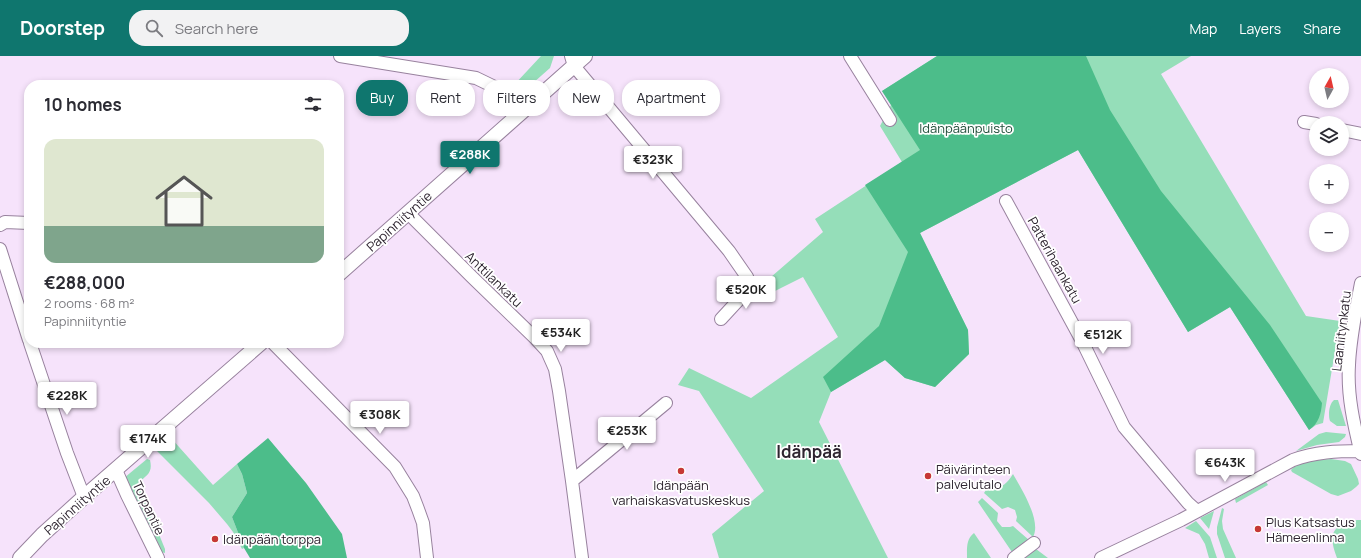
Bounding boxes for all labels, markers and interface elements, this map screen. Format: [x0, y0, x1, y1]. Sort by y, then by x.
search box [129, 10, 409, 46]
text: Doorstep [20, 15, 105, 41]
icon: search [143, 17, 165, 39]
text: Search here [175, 18, 258, 39]
text: Map [1189, 19, 1217, 38]
text: Layers [1239, 19, 1281, 38]
text: Share [1303, 19, 1341, 38]
north arrow [1309, 68, 1349, 108]
map controls [1309, 68, 1349, 252]
chip: Buy [356, 80, 408, 116]
chip: Rent [416, 80, 475, 116]
chip: Filters [483, 80, 550, 116]
chip: New [558, 80, 614, 116]
chip: Apartment [622, 80, 720, 116]
text: 10 homes [44, 93, 122, 116]
icon: filters [302, 93, 324, 115]
button: layers [1309, 116, 1349, 156]
park label: Idänpäänpuisto [919, 119, 1013, 137]
pin: €288K [442, 141, 498, 175]
text: €288K [450, 145, 490, 163]
pin: €323K [625, 146, 681, 180]
text: €323K [633, 150, 673, 168]
button: + [1309, 164, 1349, 204]
icon: home [148, 165, 220, 237]
street label: Papinniityntie [362, 186, 436, 255]
button: − [1309, 212, 1349, 252]
street label: Patterihaankatu [1024, 214, 1086, 306]
street label: Anttilankatu [461, 247, 527, 311]
text: €288,000 [44, 271, 125, 294]
pin: €520K [718, 276, 774, 310]
text: €520K [726, 280, 766, 298]
street label: Laaniitynkatu [1327, 290, 1355, 372]
text: 2 rooms · 68 m² [44, 294, 134, 312]
text: Papinniityntie [44, 312, 126, 330]
pin: €534K [533, 319, 589, 353]
pin: €512K [1075, 321, 1131, 355]
text: €534K [541, 323, 581, 341]
text: €512K [1084, 325, 1122, 343]
pin: €228K [39, 382, 95, 416]
text: €228K [47, 386, 87, 404]
pin: €308K [352, 401, 408, 435]
text: €308K [359, 405, 401, 423]
pin: €253K [599, 417, 655, 451]
text: €253K [607, 421, 647, 439]
pin: €174K [120, 425, 176, 459]
text: €174K [129, 429, 167, 447]
district label: Idänpää [776, 440, 842, 463]
pin: €643K [1197, 449, 1253, 483]
text: €643K [1205, 453, 1245, 471]
place label: Päivärinteen palvelutalo [936, 460, 1010, 493]
marker: Idänpään varhaiskasvatuskeskus [676, 466, 686, 476]
street label: Papinniityntie [40, 471, 114, 539]
marker: Päivärinteen palvelutalo [923, 471, 933, 481]
place label: Idänpään varhaiskasvatuskeskus [612, 476, 750, 509]
street label: Torpantie [129, 478, 169, 538]
place label: Plus Katsastus Hämeenlinna [1266, 513, 1355, 546]
marker: Plus Katsastus Hämeenlinna [1253, 524, 1263, 534]
place label: Idänpään torppa [223, 530, 321, 548]
marker: Idänpään torppa [210, 534, 220, 544]

